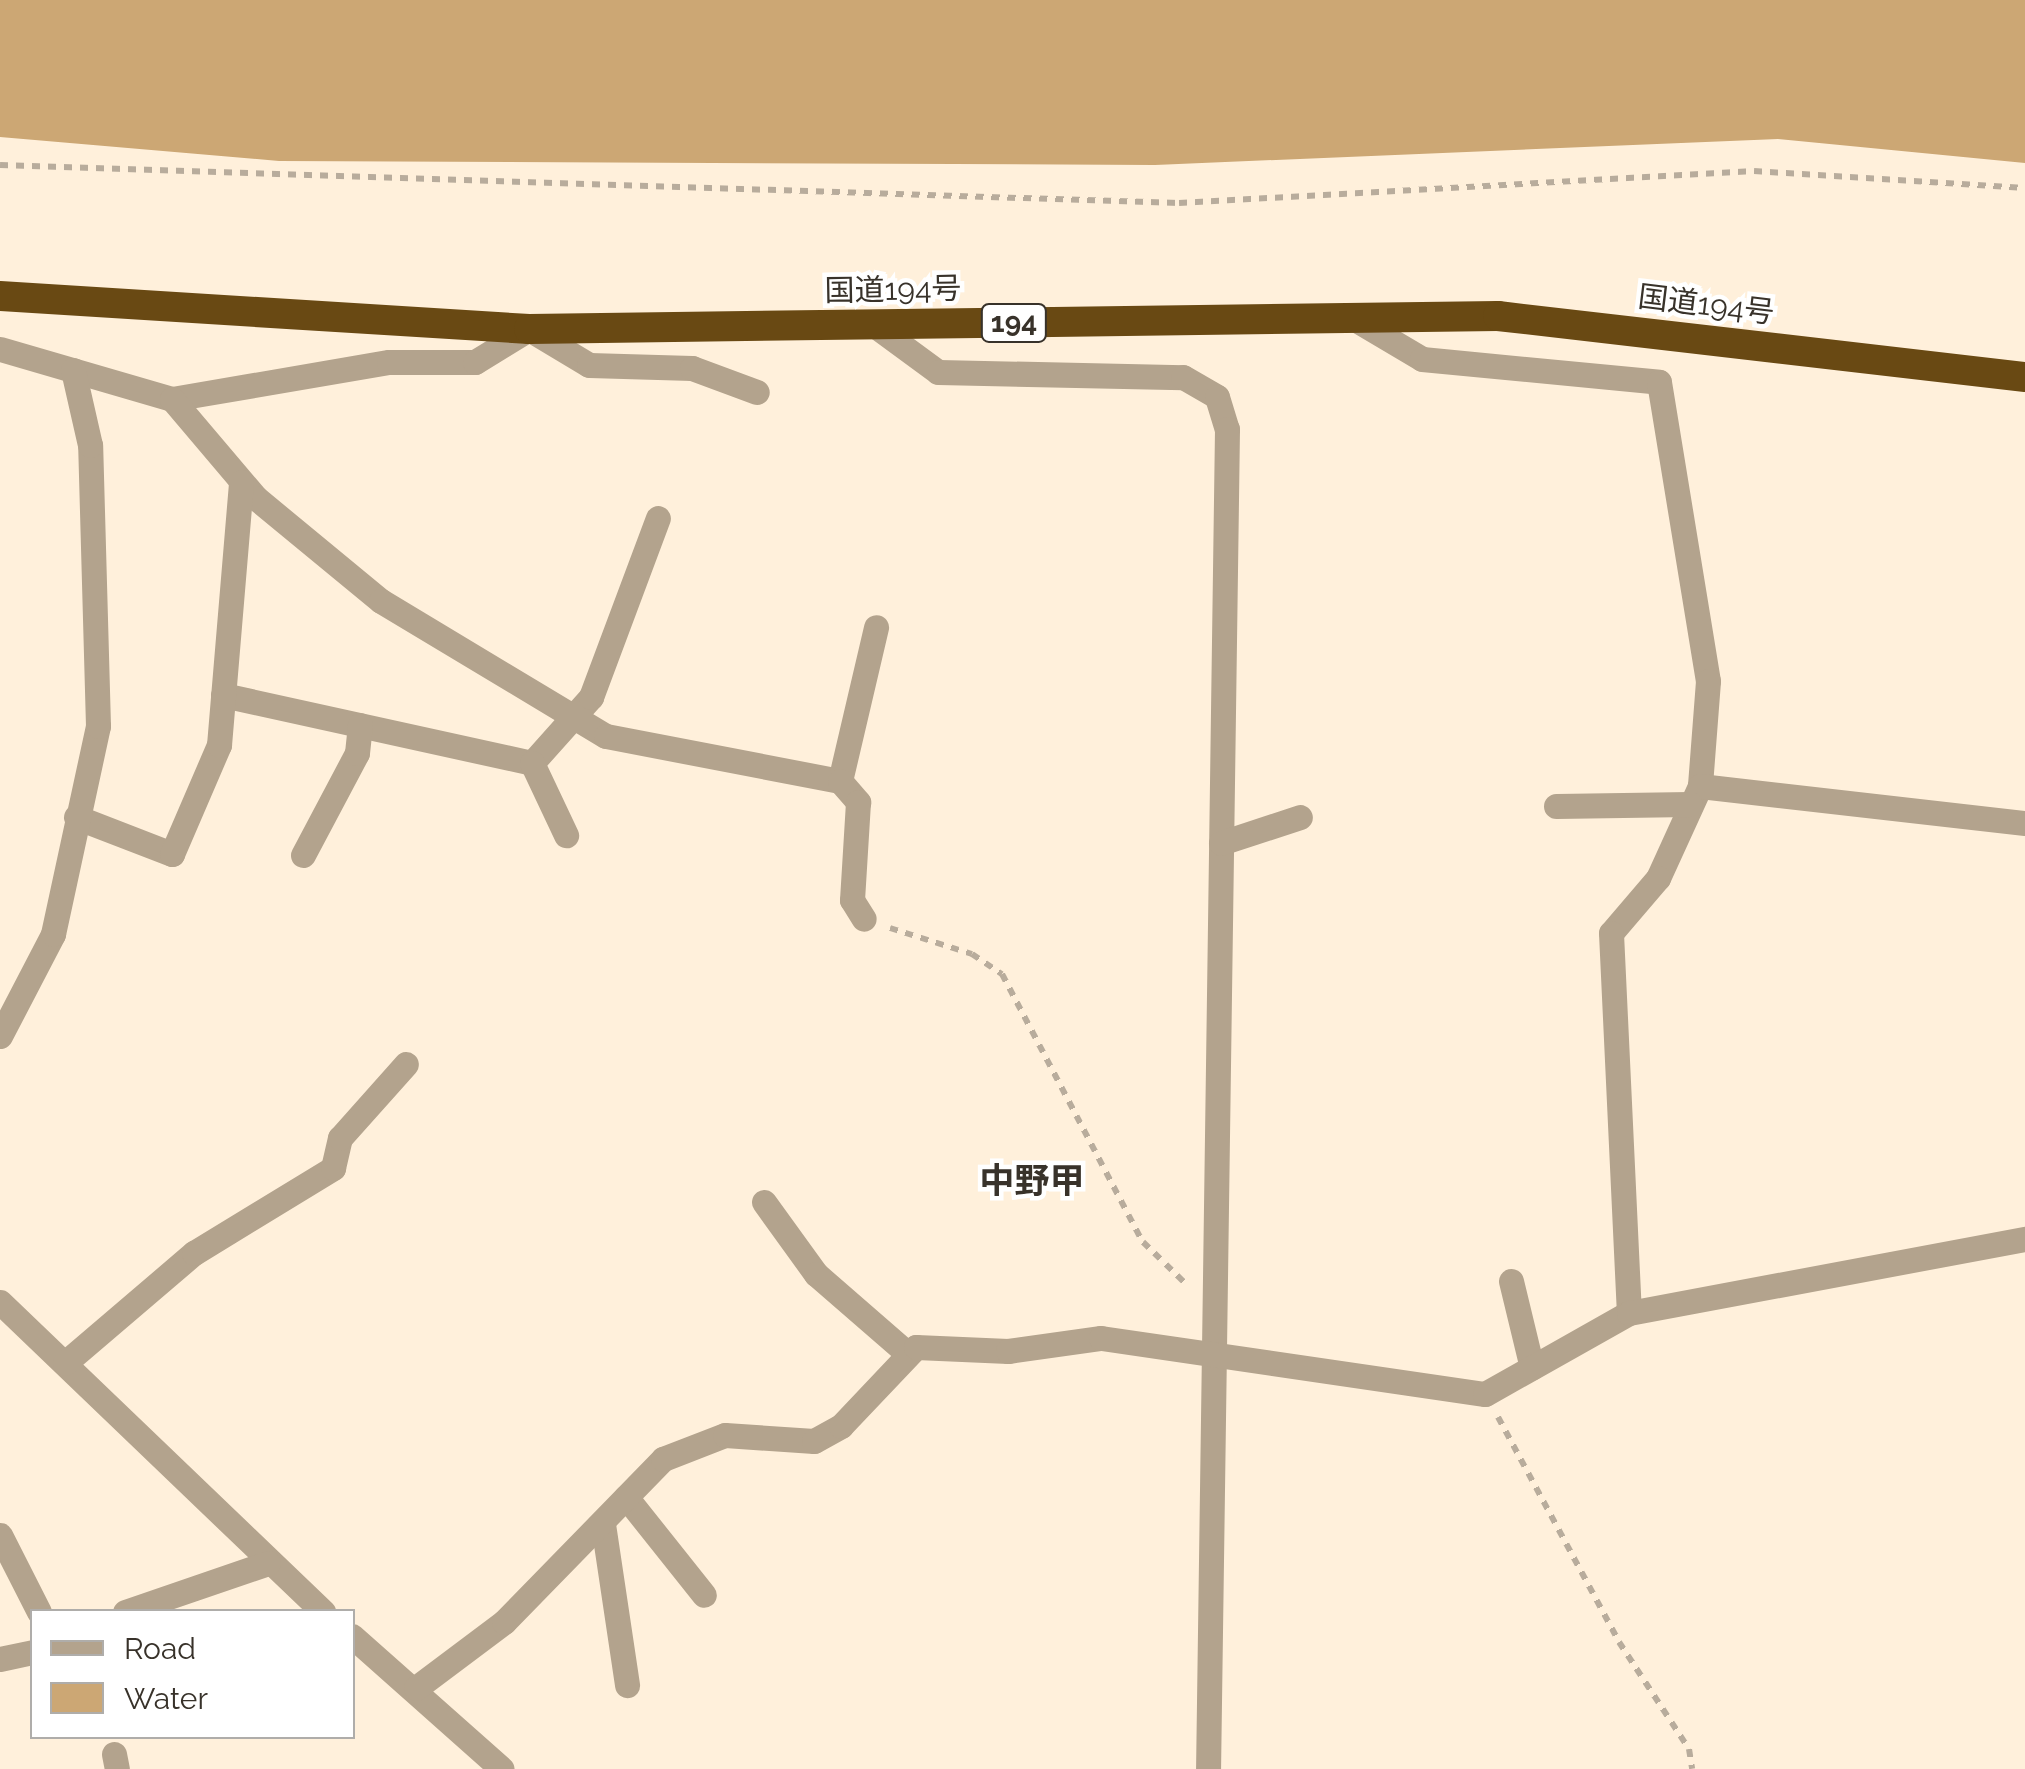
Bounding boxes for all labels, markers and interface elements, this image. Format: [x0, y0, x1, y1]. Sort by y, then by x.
street label: 国道194号 [824, 271, 962, 309]
street label: 国道194号 [1636, 279, 1776, 331]
road number: 194 [979, 300, 1049, 346]
district label: 中野甲 [980, 1160, 1084, 1202]
legend [30, 1609, 355, 1739]
text: Road [124, 1631, 196, 1666]
text: Water [124, 1681, 208, 1716]

